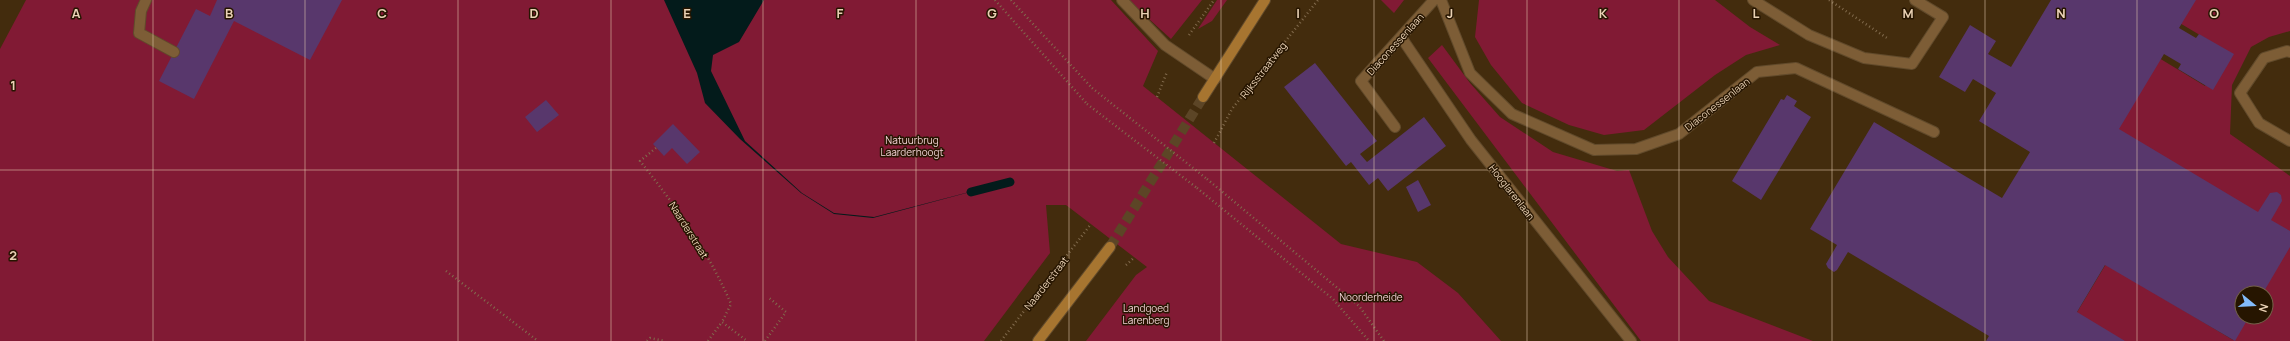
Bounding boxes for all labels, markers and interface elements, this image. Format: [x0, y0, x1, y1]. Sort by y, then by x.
text: A [72, 4, 81, 22]
text: B [225, 4, 233, 22]
text: C [377, 4, 387, 22]
text: D [529, 4, 539, 22]
text: E [683, 4, 691, 22]
text: F [837, 4, 844, 22]
text: G [987, 4, 997, 22]
text: H [1140, 4, 1150, 22]
text: I [1296, 4, 1300, 22]
text: J [1447, 4, 1453, 22]
text: K [1599, 4, 1608, 22]
text: L [1753, 4, 1760, 22]
text: M [1902, 4, 1914, 22]
text: N [2056, 4, 2066, 22]
text: O [2209, 4, 2219, 22]
street label: Diaconessenlaan [1363, 10, 1427, 78]
street label: Rijksstraatweg [1236, 39, 1290, 101]
street label: Diaconessenlaan [1681, 74, 1753, 134]
text: 1 [10, 76, 16, 94]
park label: Natuurbrug Laarderhoogt [881, 133, 943, 159]
street label: Hooglarenlaan [1486, 161, 1538, 223]
street label: Naarderstraat [666, 199, 712, 261]
text: 2 [9, 246, 17, 264]
street label: Naarderstraat [1021, 253, 1071, 313]
north arrow [2234, 285, 2274, 325]
park label: Noorderheide [1339, 290, 1403, 304]
park label: Landgoed Larenberg [1123, 301, 1170, 327]
text: N [2256, 302, 2272, 314]

